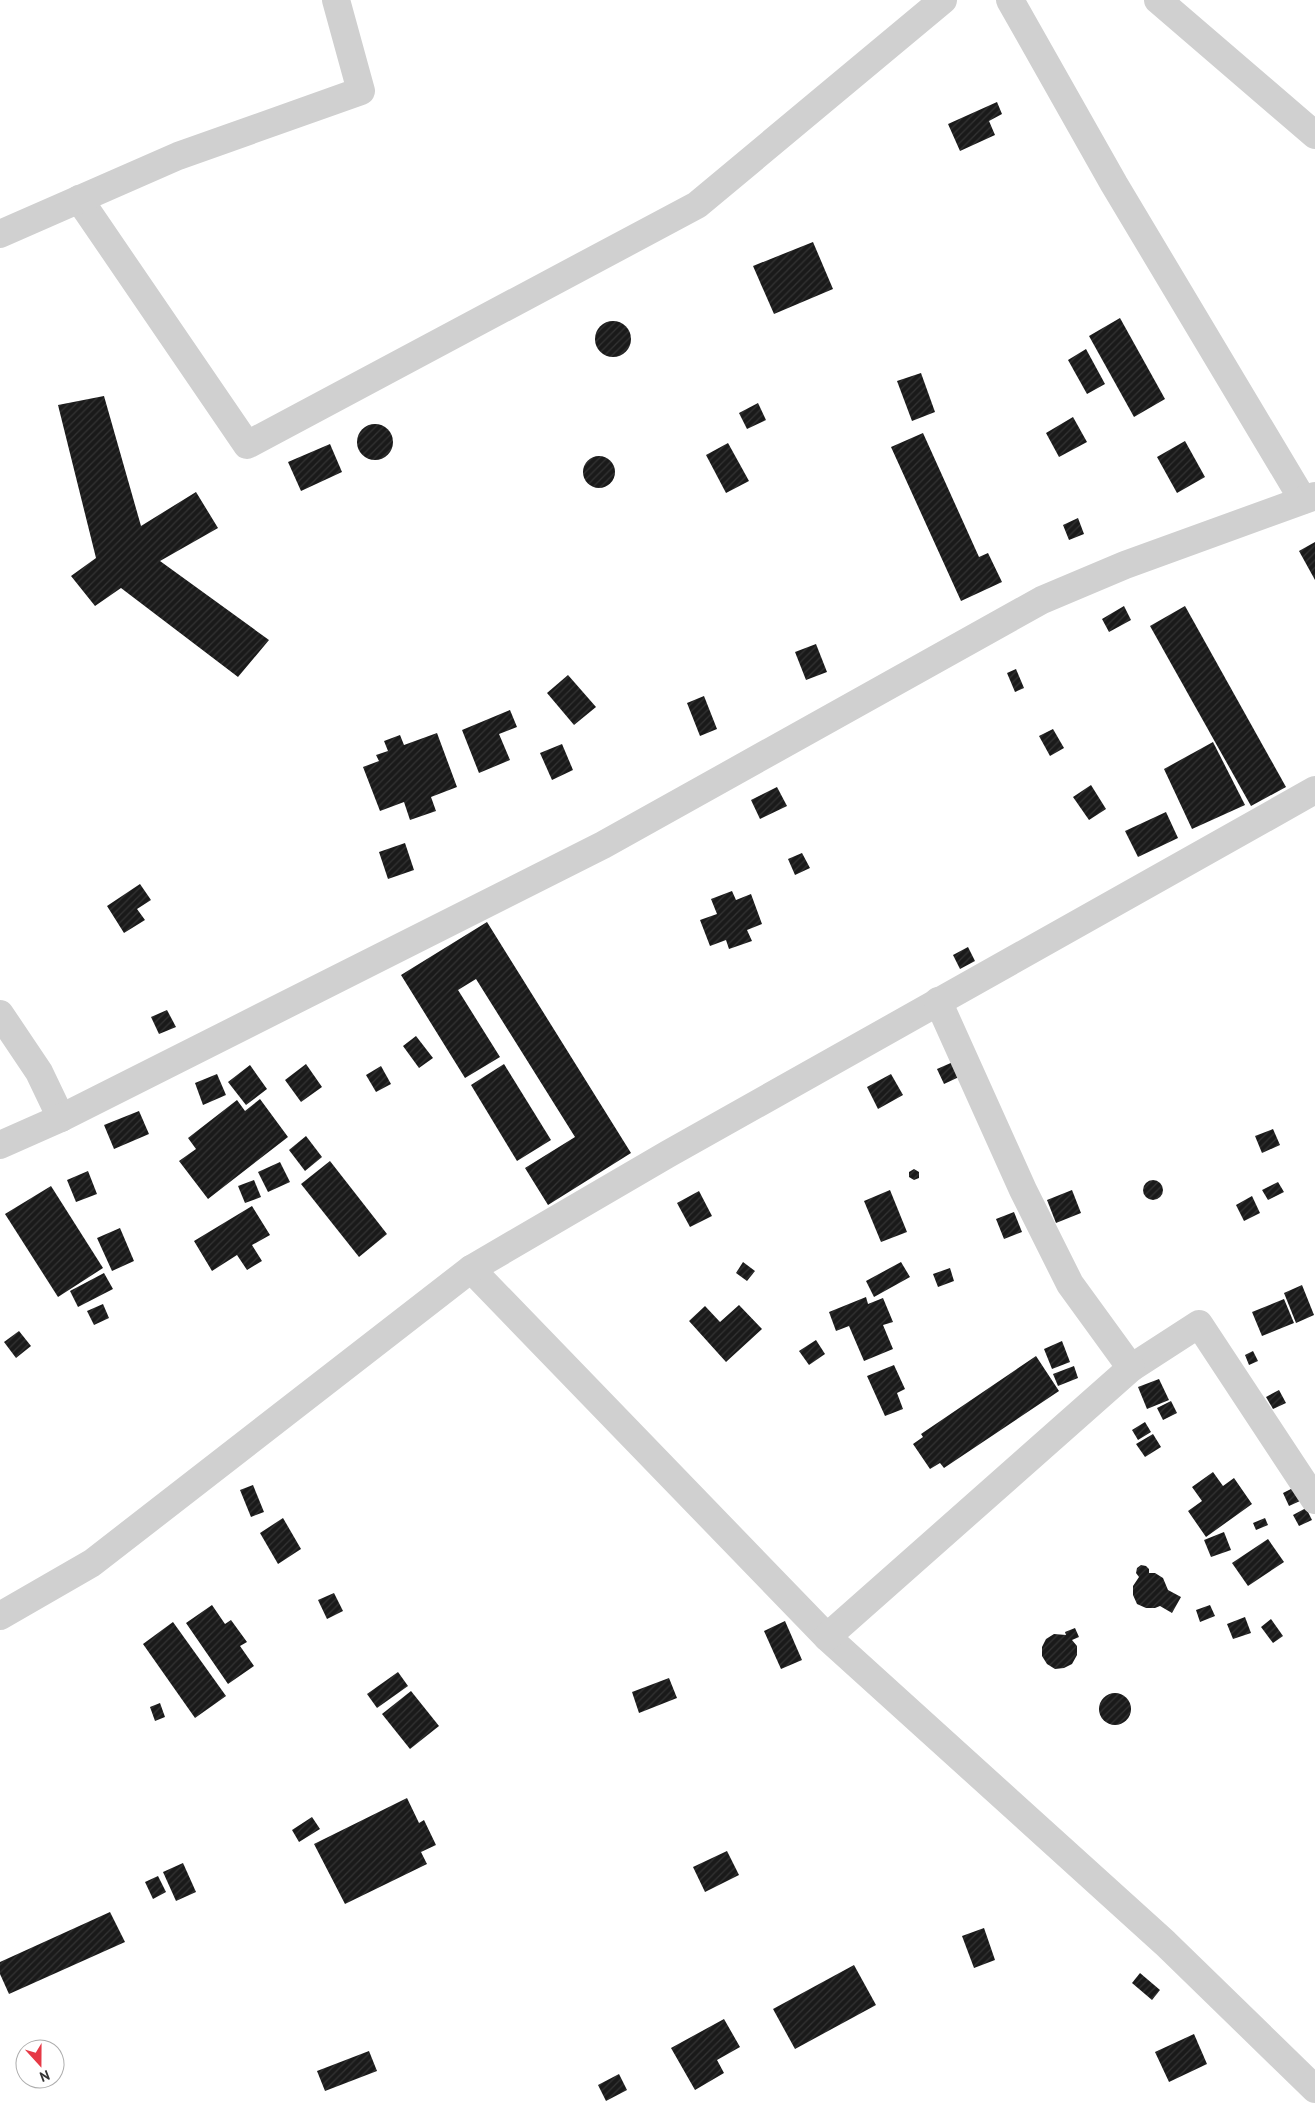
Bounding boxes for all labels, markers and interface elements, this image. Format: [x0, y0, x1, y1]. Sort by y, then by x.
north arrow [15, 2039, 65, 2089]
text: N [37, 2066, 52, 2086]

